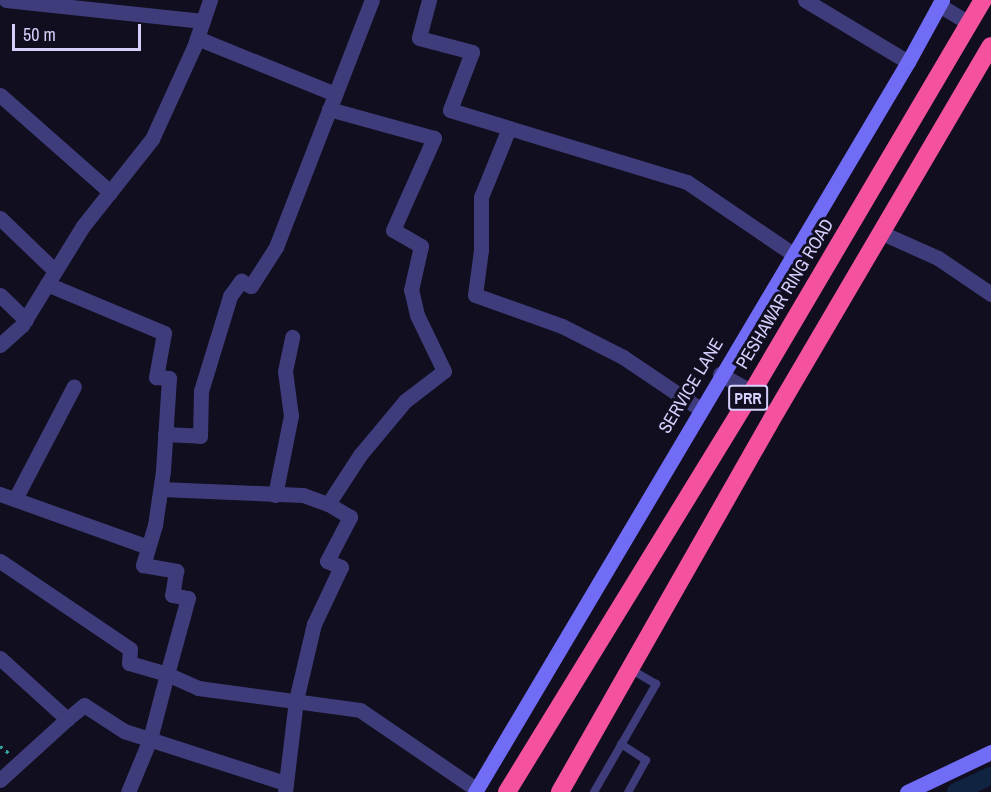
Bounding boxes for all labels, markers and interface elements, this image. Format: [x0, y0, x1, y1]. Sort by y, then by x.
scale bar [15, 12, 144, 50]
text: 50 m [23, 22, 56, 47]
street label: PESHAWAR RING ROAD [732, 215, 838, 373]
street label: SERVICE LANE [654, 334, 728, 438]
road number: PRR [727, 385, 769, 411]

